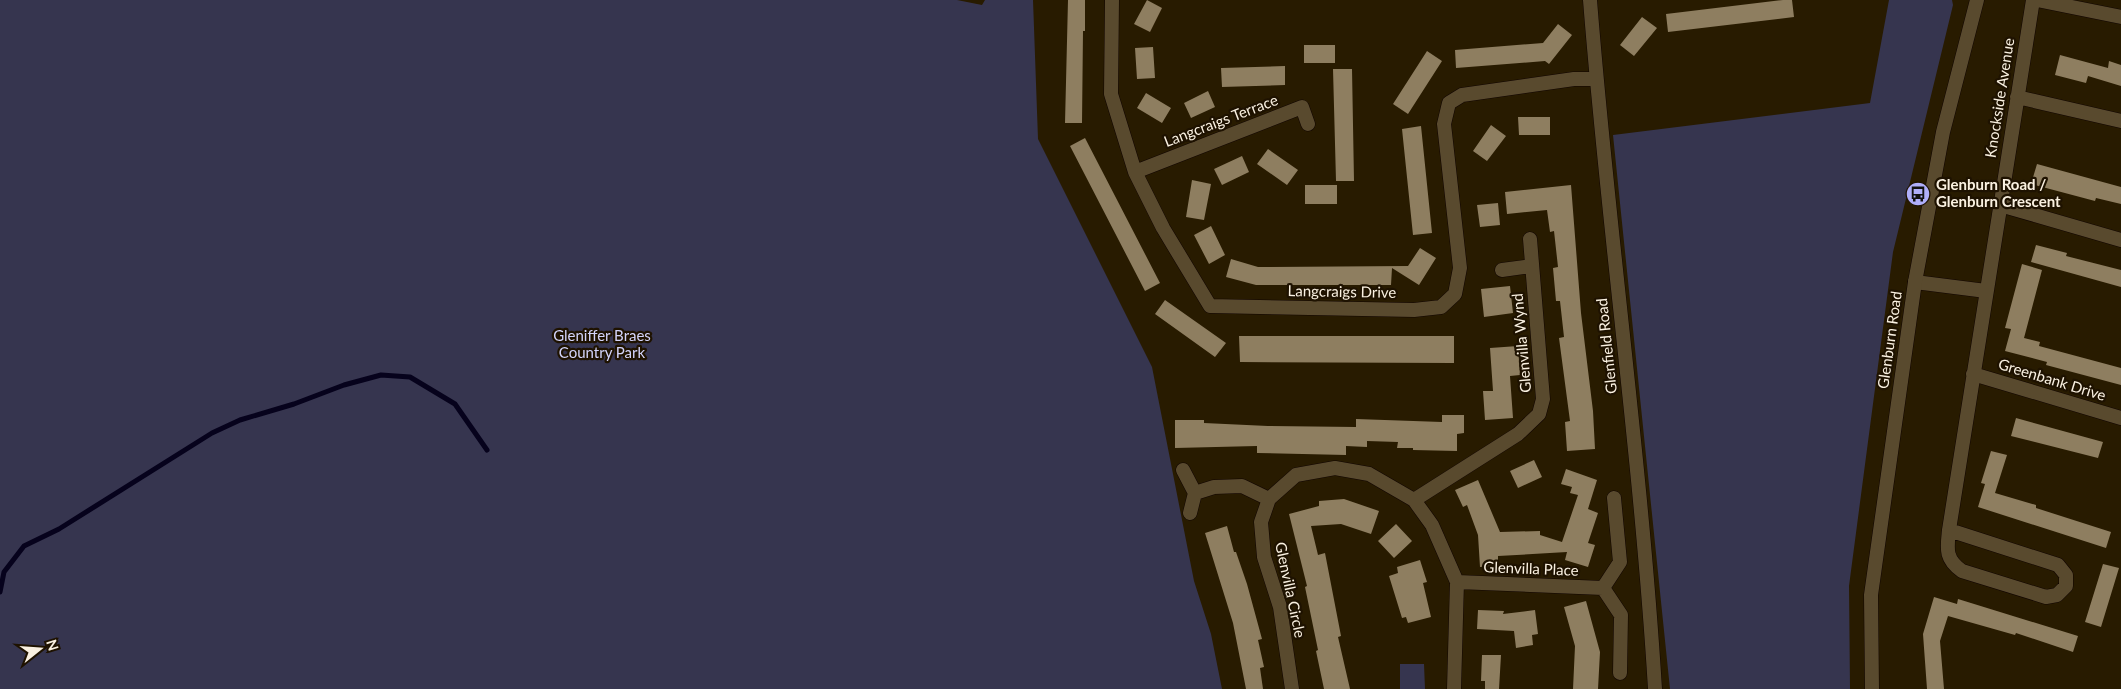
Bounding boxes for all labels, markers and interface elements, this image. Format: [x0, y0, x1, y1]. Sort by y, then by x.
street label: Knockside Avenue [1981, 37, 2017, 159]
street label: Langcraigs Terrace [1161, 90, 1280, 150]
place label: Glenburn Road / Glenburn Crescent [1936, 175, 2061, 210]
bus stop icon: Glenburn Road / Glenburn Crescent [1905, 181, 1931, 207]
street label: Langcraigs Drive [1288, 281, 1397, 301]
street label: Glenburn Road [1873, 290, 1905, 390]
street label: Glenvilla Wynd [1508, 293, 1534, 394]
street label: Glenfield Road [1592, 297, 1620, 395]
park label: Gleniffer Braes Country Park [553, 326, 651, 361]
street label: Greenbank Drive [1996, 354, 2108, 404]
street label: Glenvilla Circle [1272, 540, 1310, 640]
street label: Glenvilla Place [1483, 557, 1579, 579]
north arrow [15, 624, 65, 674]
text: N [43, 637, 63, 653]

